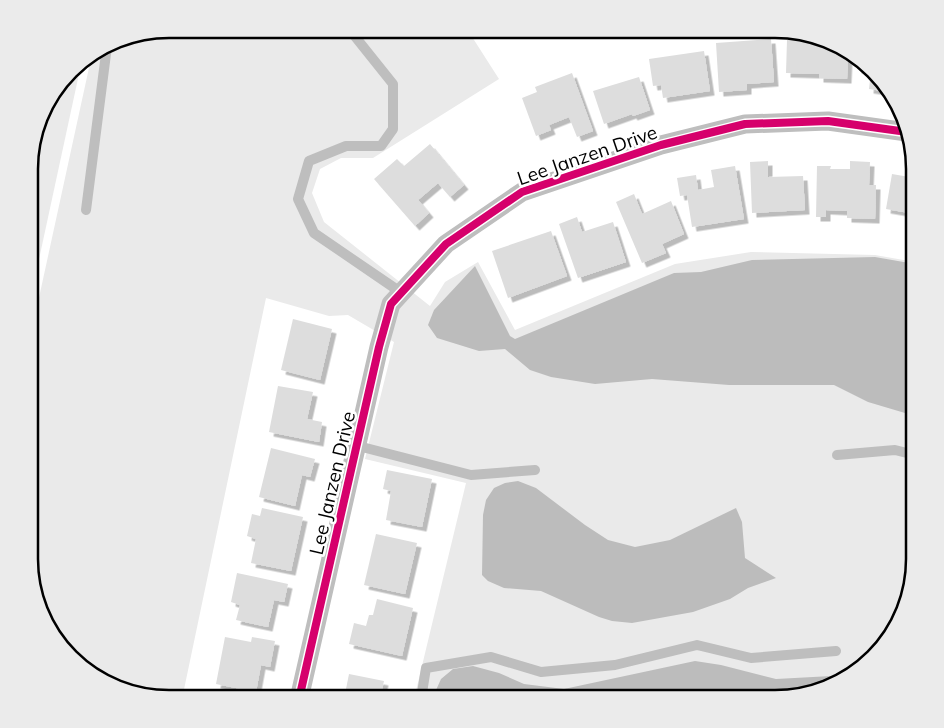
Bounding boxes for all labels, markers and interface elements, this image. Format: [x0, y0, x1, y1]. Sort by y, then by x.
street label: Lee Janzen Drive [514, 120, 660, 190]
street label: Lee Janzen Drive [304, 409, 360, 557]

